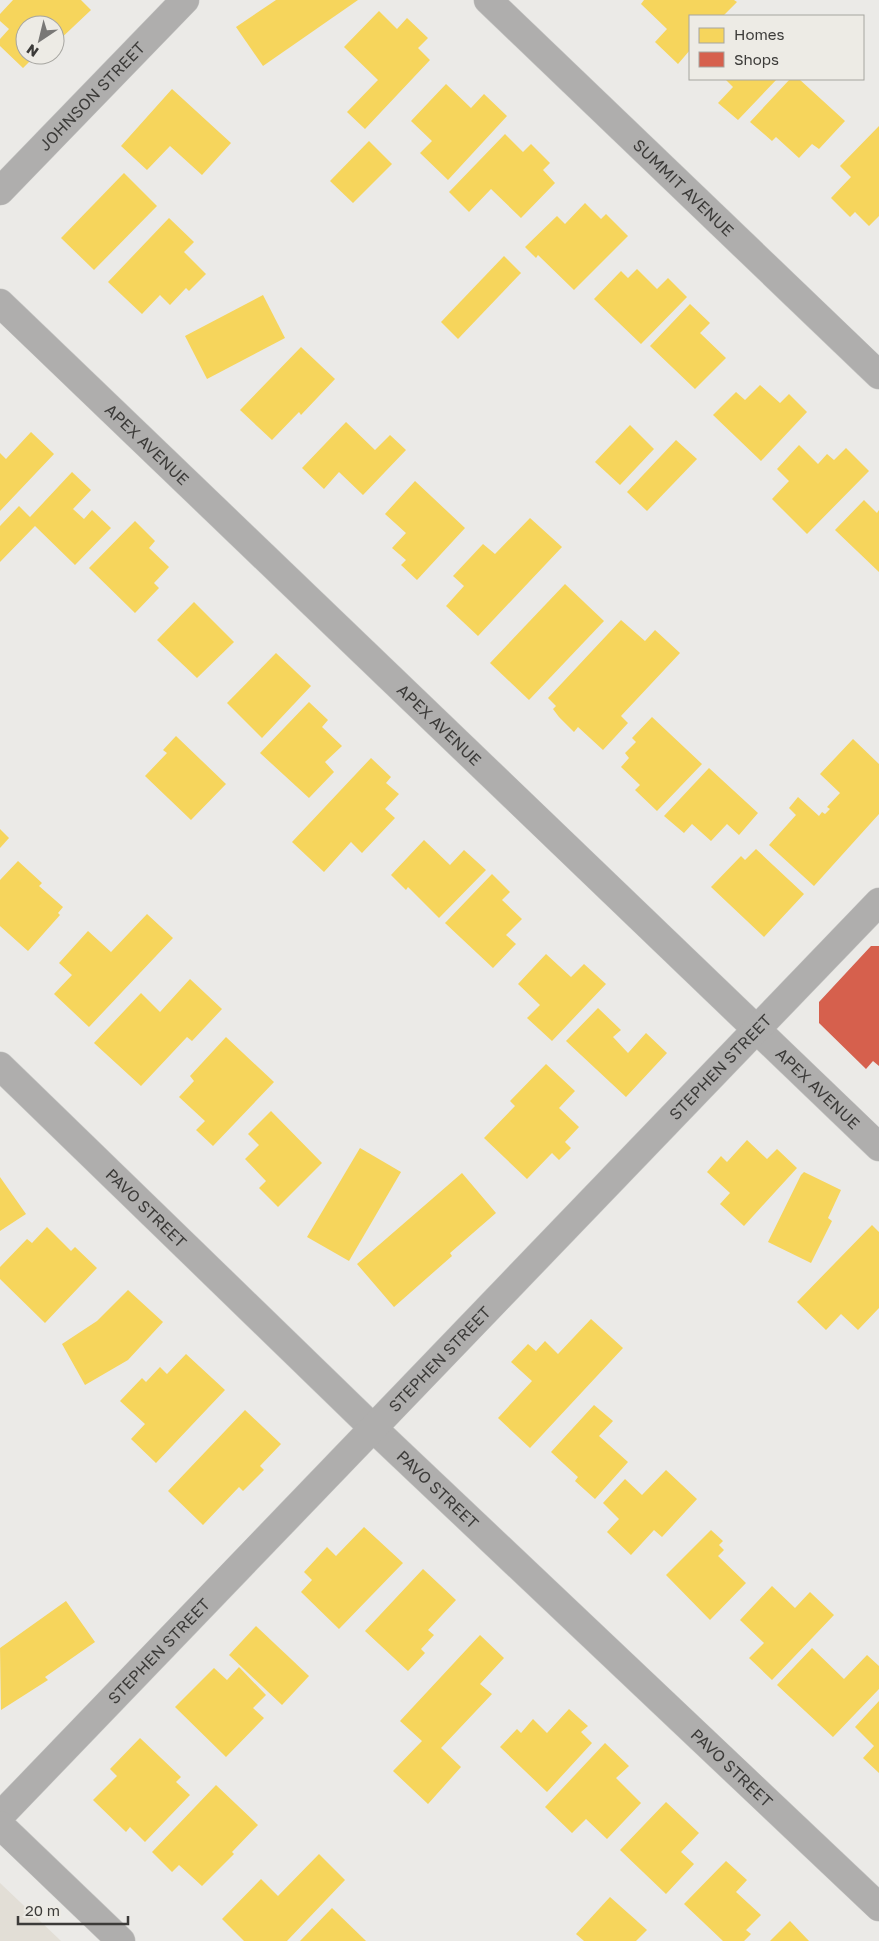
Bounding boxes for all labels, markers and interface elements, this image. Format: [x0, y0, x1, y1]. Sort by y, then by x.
north arrow [15, 15, 65, 65]
legend [689, 15, 864, 80]
text: Homes [734, 25, 784, 43]
street label: JOHNSON STREET [35, 37, 149, 155]
text: N [23, 41, 41, 61]
text: Shops [734, 50, 779, 68]
street label: SUMMIT AVENUE [629, 135, 738, 240]
street label: APEX AVENUE [101, 399, 193, 489]
street label: APEX AVENUE [393, 680, 486, 770]
street label: STEPHEN STREET [665, 1010, 776, 1124]
street label: APEX AVENUE [772, 1043, 864, 1133]
street label: PAVO STREET [102, 1164, 191, 1252]
street label: STEPHEN STREET [384, 1302, 495, 1416]
street label: PAVO STREET [393, 1446, 483, 1533]
street label: STEPHEN STREET [103, 1594, 214, 1708]
street label: PAVO STREET [687, 1724, 777, 1811]
scale bar [18, 1894, 128, 1926]
text: 20 m [25, 1901, 60, 1919]

